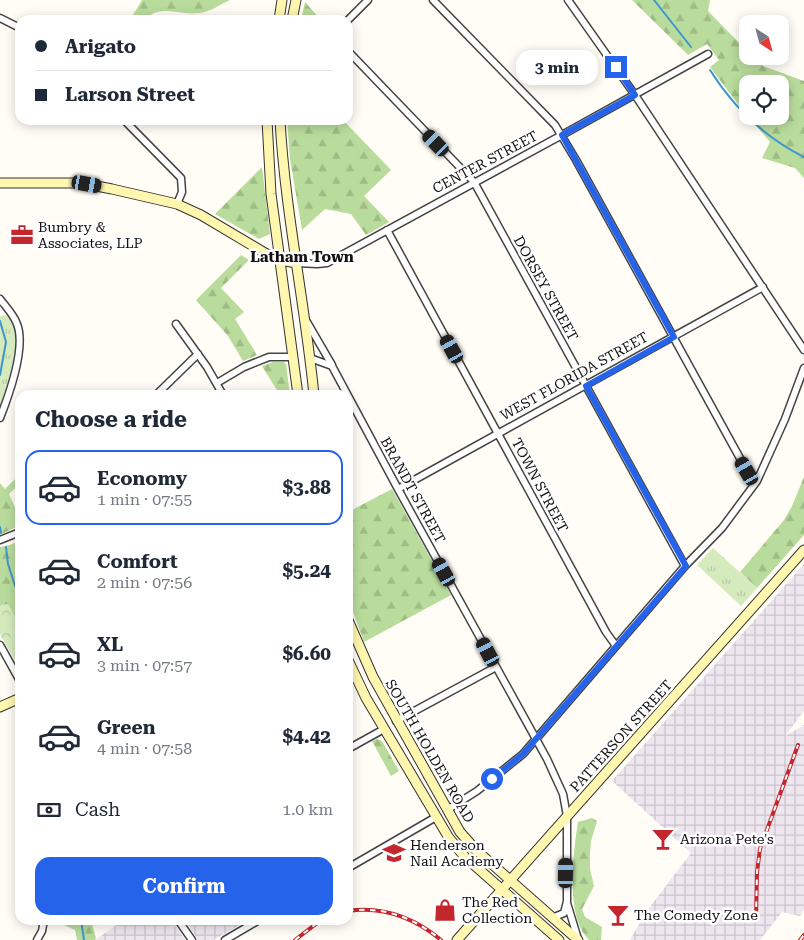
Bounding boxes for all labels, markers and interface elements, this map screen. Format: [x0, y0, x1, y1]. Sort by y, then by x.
north arrow [739, 15, 789, 65]
map controls [739, 15, 789, 125]
text: Arigato [65, 35, 136, 58]
callout: 3 min [516, 50, 598, 84]
route end [605, 56, 627, 78]
text: 3 min [535, 58, 579, 77]
button: locate [739, 75, 789, 125]
text: Larson Street [65, 83, 195, 106]
car [420, 127, 451, 159]
street label: CENTER STREET [430, 128, 540, 196]
car [70, 174, 103, 194]
place label: Bumbry & Associates, LLP [38, 219, 143, 251]
office icon: Bumbry & Associates, LLP [9, 222, 35, 248]
street label: DORSEY STREET [511, 233, 581, 343]
district label: Latham Town [250, 248, 354, 266]
street label: WEST FLORIDA STREET [497, 329, 651, 423]
car [438, 332, 465, 366]
text: Choose a ride [35, 407, 187, 432]
street label: BRANDT STREET [377, 434, 449, 546]
street label: TOWN STREET [509, 435, 571, 535]
car [733, 454, 760, 488]
icon: car [37, 465, 82, 510]
text: Economy [97, 467, 187, 490]
text: $3.88 [282, 476, 331, 499]
text: 1 min · 07:55 [97, 490, 192, 509]
icon: car [37, 548, 82, 593]
text: Comfort [97, 550, 178, 573]
car [430, 555, 457, 589]
text: $5.24 [282, 559, 331, 582]
text: 2 min · 07:56 [97, 573, 192, 592]
icon: car [37, 631, 82, 676]
text: XL [97, 633, 123, 656]
car [474, 635, 501, 669]
text: $6.60 [282, 642, 331, 665]
text: 3 min · 07:57 [97, 656, 192, 675]
street label: SOUTH HOLDEN ROAD [382, 677, 478, 826]
street label: PATTERSON STREET [567, 677, 675, 795]
icon: car [37, 714, 82, 759]
text: Green [97, 716, 155, 739]
text: $4.42 [282, 725, 331, 748]
text: 4 min · 07:58 [97, 739, 192, 758]
route start [481, 768, 503, 790]
icon: cash [35, 796, 63, 824]
text: Cash [75, 798, 120, 821]
text: 1.0 km [282, 800, 333, 819]
bar icon: Arizona Pete's [650, 826, 676, 852]
place label: Arizona Pete's [680, 831, 774, 847]
place label: Henderson Nail Academy [410, 837, 504, 869]
school or university icon: Henderson Nail Academy [381, 840, 407, 866]
button: Confirm [35, 857, 333, 915]
car [558, 858, 573, 888]
place label: The Red Collection [462, 894, 532, 926]
shop icon: The Red Collection [432, 897, 458, 923]
bar icon: The Comedy Zone [605, 902, 631, 928]
place label: The Comedy Zone [634, 907, 758, 923]

